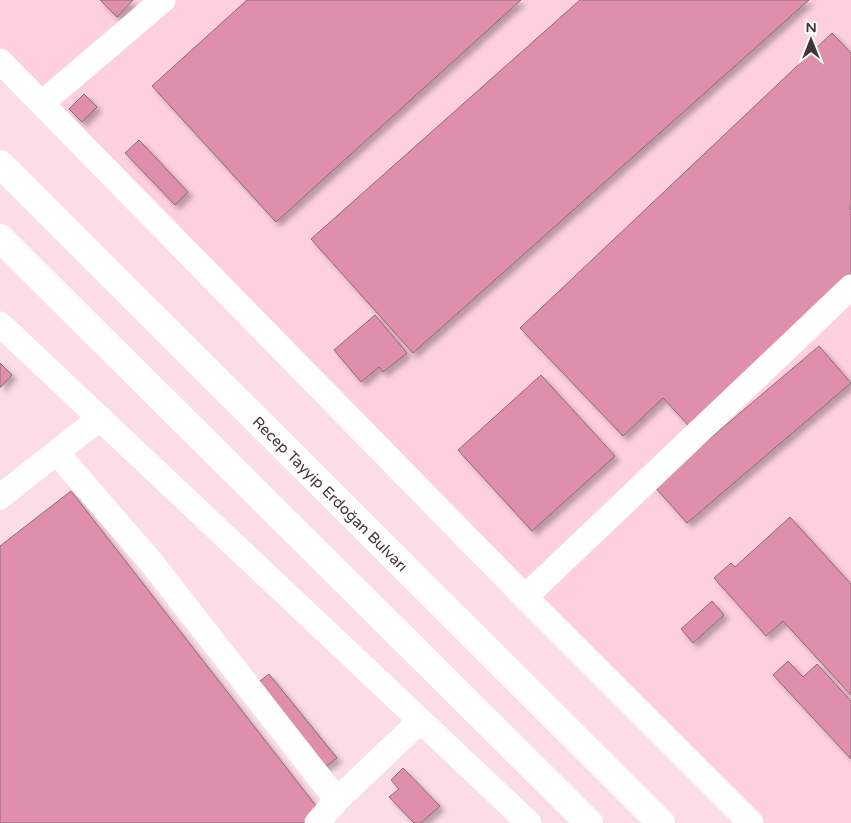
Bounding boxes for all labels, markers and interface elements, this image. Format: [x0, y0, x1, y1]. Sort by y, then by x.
north arrow [786, 15, 836, 65]
text: N [805, 19, 817, 36]
street label: Recep Tayyip Erdoğan Bulvarı [249, 413, 411, 575]

